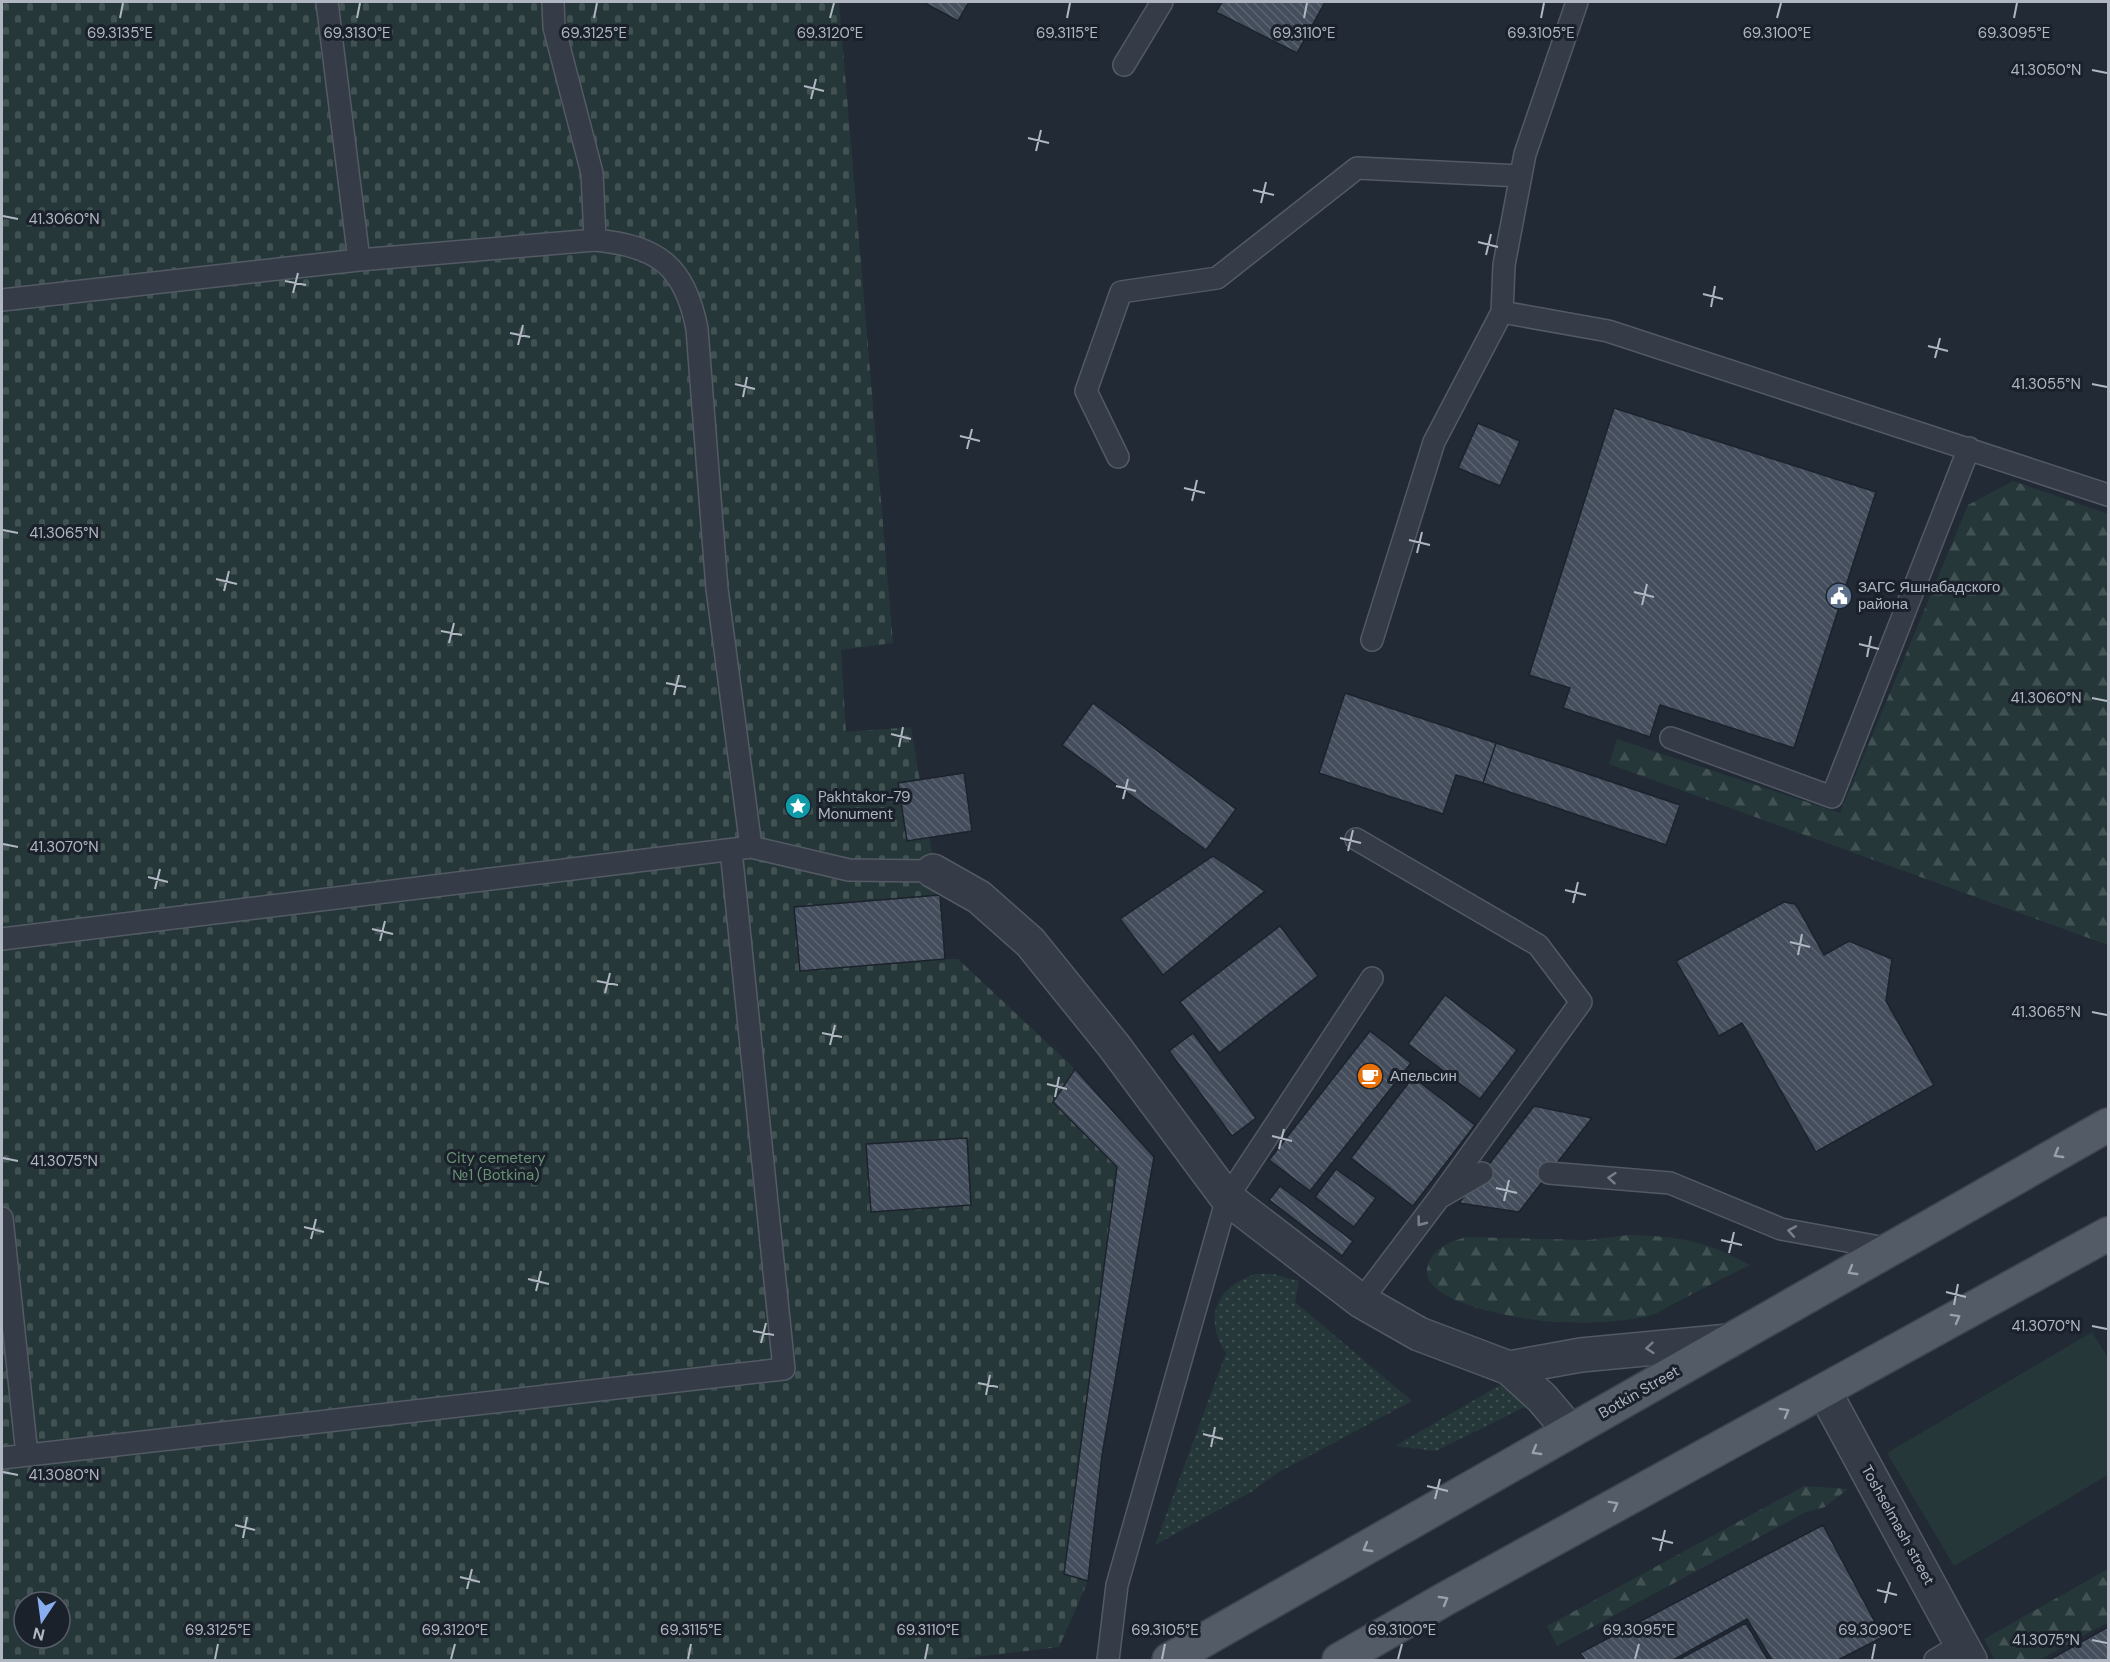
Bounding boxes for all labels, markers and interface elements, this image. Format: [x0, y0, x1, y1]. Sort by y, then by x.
text: 69.3135°E [87, 23, 153, 43]
text: 69.3130°E [323, 23, 391, 43]
text: 69.3125°E [561, 23, 627, 43]
text: 69.3120°E [797, 23, 863, 43]
text: 69.3115°E [1036, 23, 1098, 43]
text: 69.3110°E [1273, 23, 1335, 43]
text: 69.3105°E [1507, 23, 1575, 43]
text: 69.3100°E [1743, 23, 1811, 43]
text: 69.3095°E [1978, 23, 2050, 43]
text: 41.3050°N [2011, 60, 2081, 80]
text: 41.3060°N [28, 209, 100, 229]
text: 41.3055°N [2011, 374, 2081, 394]
text: 41.3065°N [29, 523, 99, 543]
place label: ЗАГС Яшнабадского района [1858, 577, 2000, 614]
public building icon: ЗАГС Яшнабадского района [1824, 581, 1854, 611]
text: 41.3060°N [2010, 688, 2082, 708]
place label: Pakhtakor-79 Monument [818, 787, 910, 824]
place icon: Pakhtakor-79 Monument [783, 791, 813, 821]
text: 41.3070°N [29, 837, 99, 857]
text: 41.3065°N [2011, 1002, 2081, 1022]
cafe icon: Апельсин [1355, 1061, 1385, 1091]
place label: Апельсин [1390, 1066, 1457, 1086]
one-way arrow [2054, 1147, 2064, 1158]
park label: City cemetery №1 (Botkina) [446, 1148, 546, 1185]
text: 41.3075°N [30, 1151, 98, 1171]
one-way arrow [1607, 1172, 1617, 1185]
one-way arrow [1417, 1215, 1428, 1226]
one-way arrow [1787, 1226, 1796, 1238]
one-way arrow [1848, 1264, 1858, 1276]
one-way arrow [1950, 1313, 1960, 1325]
text: 41.3070°N [2011, 1316, 2081, 1336]
one-way arrow [1646, 1341, 1655, 1354]
street label: Botkin Street [1595, 1361, 1683, 1423]
one-way arrow [1779, 1408, 1790, 1419]
one-way arrow [1532, 1444, 1542, 1455]
street label: Toshselmash street [1857, 1461, 1939, 1589]
text: 41.3080°N [29, 1465, 99, 1485]
one-way arrow [1608, 1501, 1619, 1512]
one-way arrow [1363, 1540, 1373, 1552]
north arrow [12, 1590, 72, 1650]
one-way arrow [1438, 1596, 1448, 1607]
text: 69.3125°E [185, 1620, 251, 1640]
text: 69.3120°E [422, 1620, 488, 1640]
text: 69.3115°E [660, 1620, 722, 1640]
text: 69.3110°E [897, 1620, 959, 1640]
text: 69.3105°E [1131, 1620, 1199, 1640]
text: 69.3100°E [1368, 1620, 1436, 1640]
text: 69.3095°E [1603, 1620, 1675, 1640]
text: 69.3090°E [1838, 1620, 1912, 1640]
text: N [31, 1623, 47, 1646]
text: 41.3075°N [2012, 1630, 2080, 1650]

